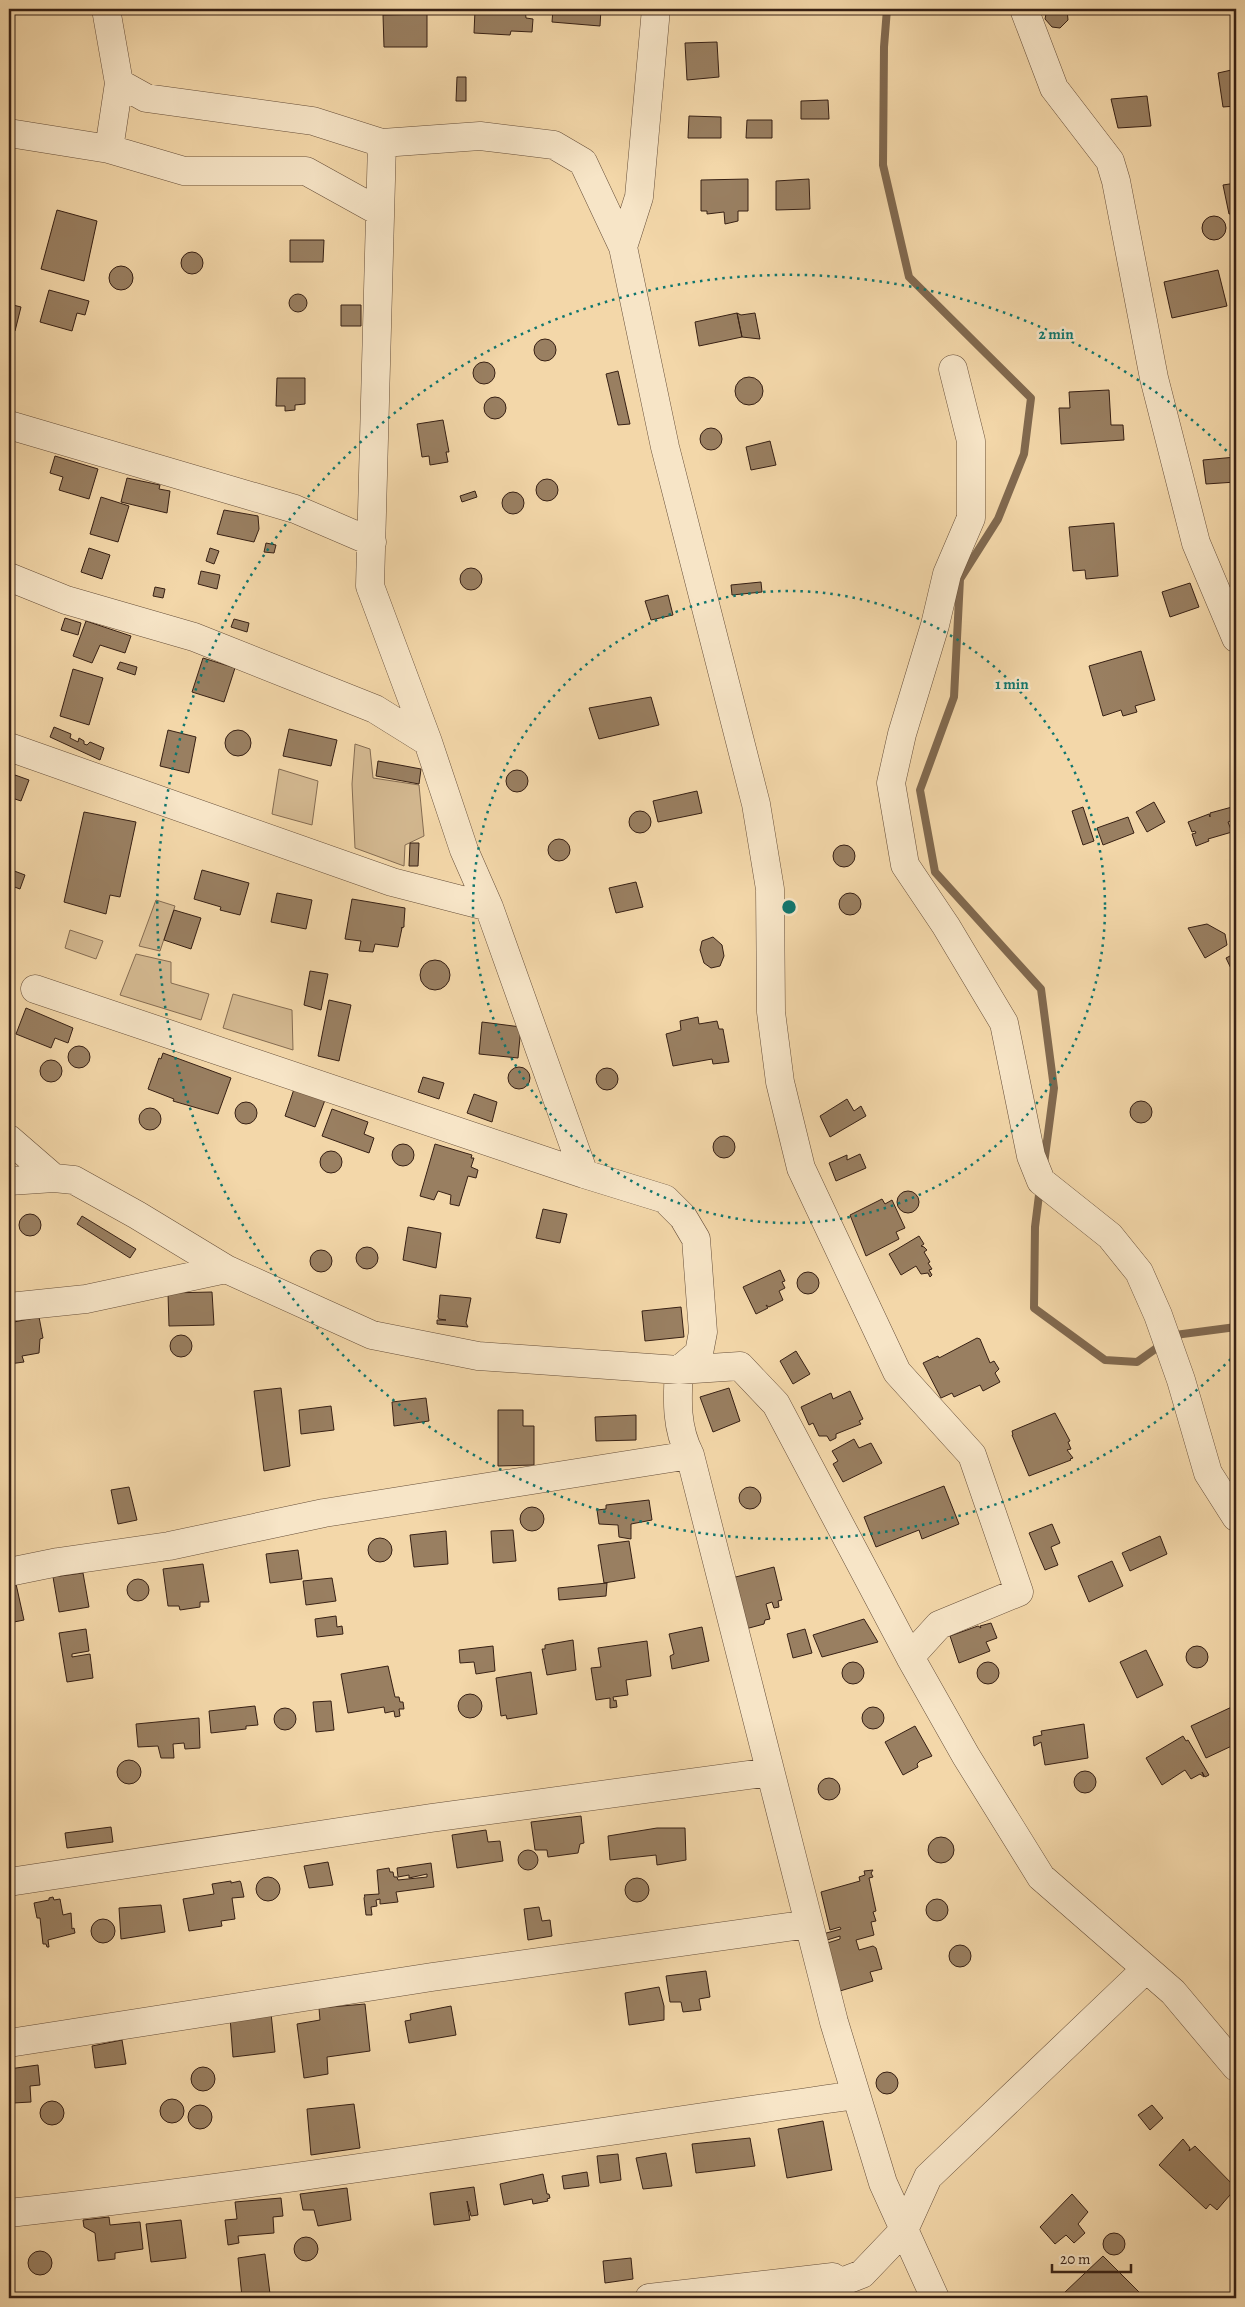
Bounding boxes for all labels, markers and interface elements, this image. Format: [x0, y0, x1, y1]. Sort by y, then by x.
text: 2 min [1038, 324, 1074, 344]
text: 1 min [995, 674, 1029, 694]
centre of rings [780, 898, 798, 916]
scale bar [1052, 2242, 1131, 2274]
text: 20 m [1060, 2249, 1091, 2269]

